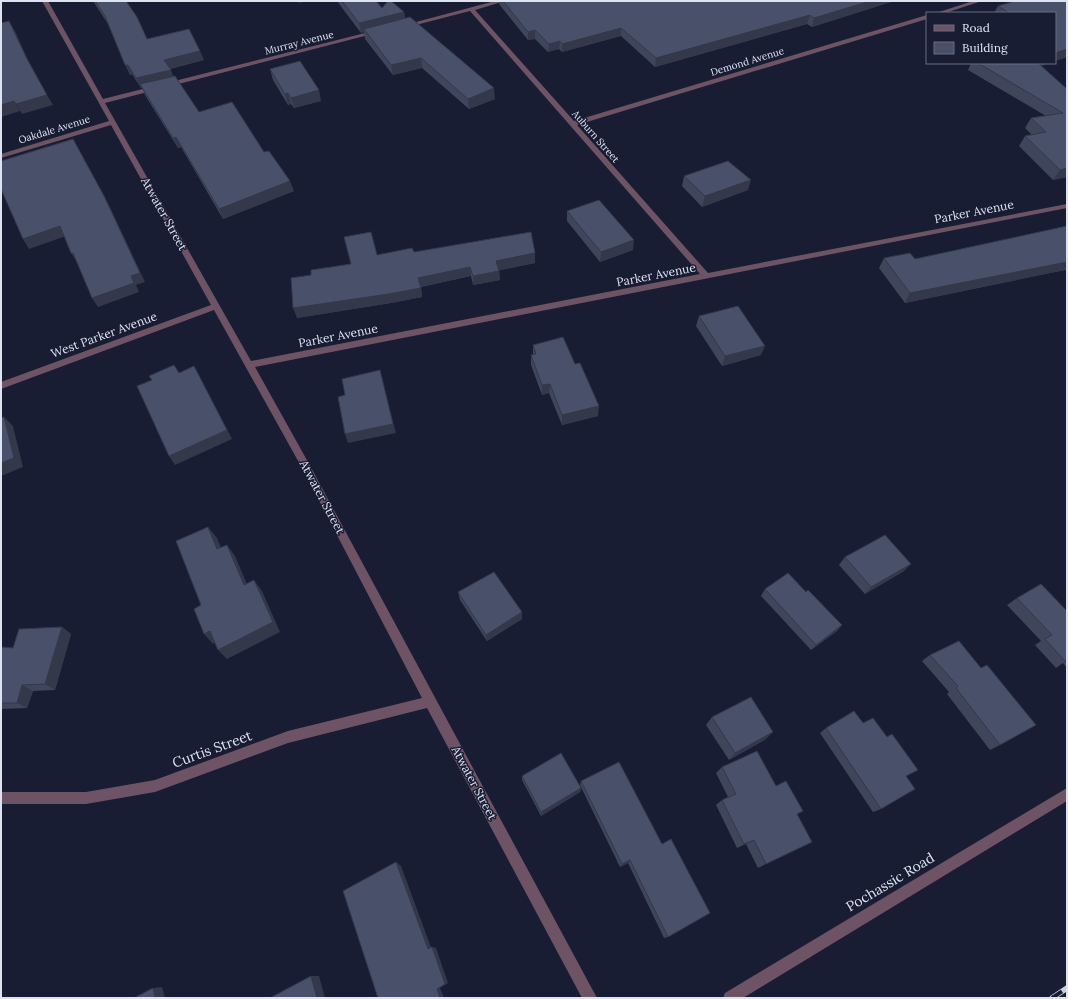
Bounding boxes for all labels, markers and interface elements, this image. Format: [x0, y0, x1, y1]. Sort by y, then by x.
legend [926, 12, 1056, 64]
text: Road [962, 20, 990, 35]
street label: Murray Avenue [263, 27, 336, 57]
text: Building [962, 40, 1008, 55]
street label: Demond Avenue [709, 44, 786, 79]
street label: Auburn Street [569, 107, 622, 165]
street label: Oakdale Avenue [17, 112, 92, 147]
street label: Atwater Street [138, 174, 191, 253]
street label: Parker Avenue [933, 196, 1015, 227]
street label: Parker Avenue [615, 259, 697, 290]
street label: West Parker Avenue [49, 308, 159, 361]
street label: Parker Avenue [297, 320, 379, 351]
street label: Atwater Street [296, 456, 348, 537]
street label: Curtis Street [170, 726, 255, 772]
street label: Atwater Street [448, 742, 500, 823]
street label: Pochassic Road [842, 849, 938, 915]

